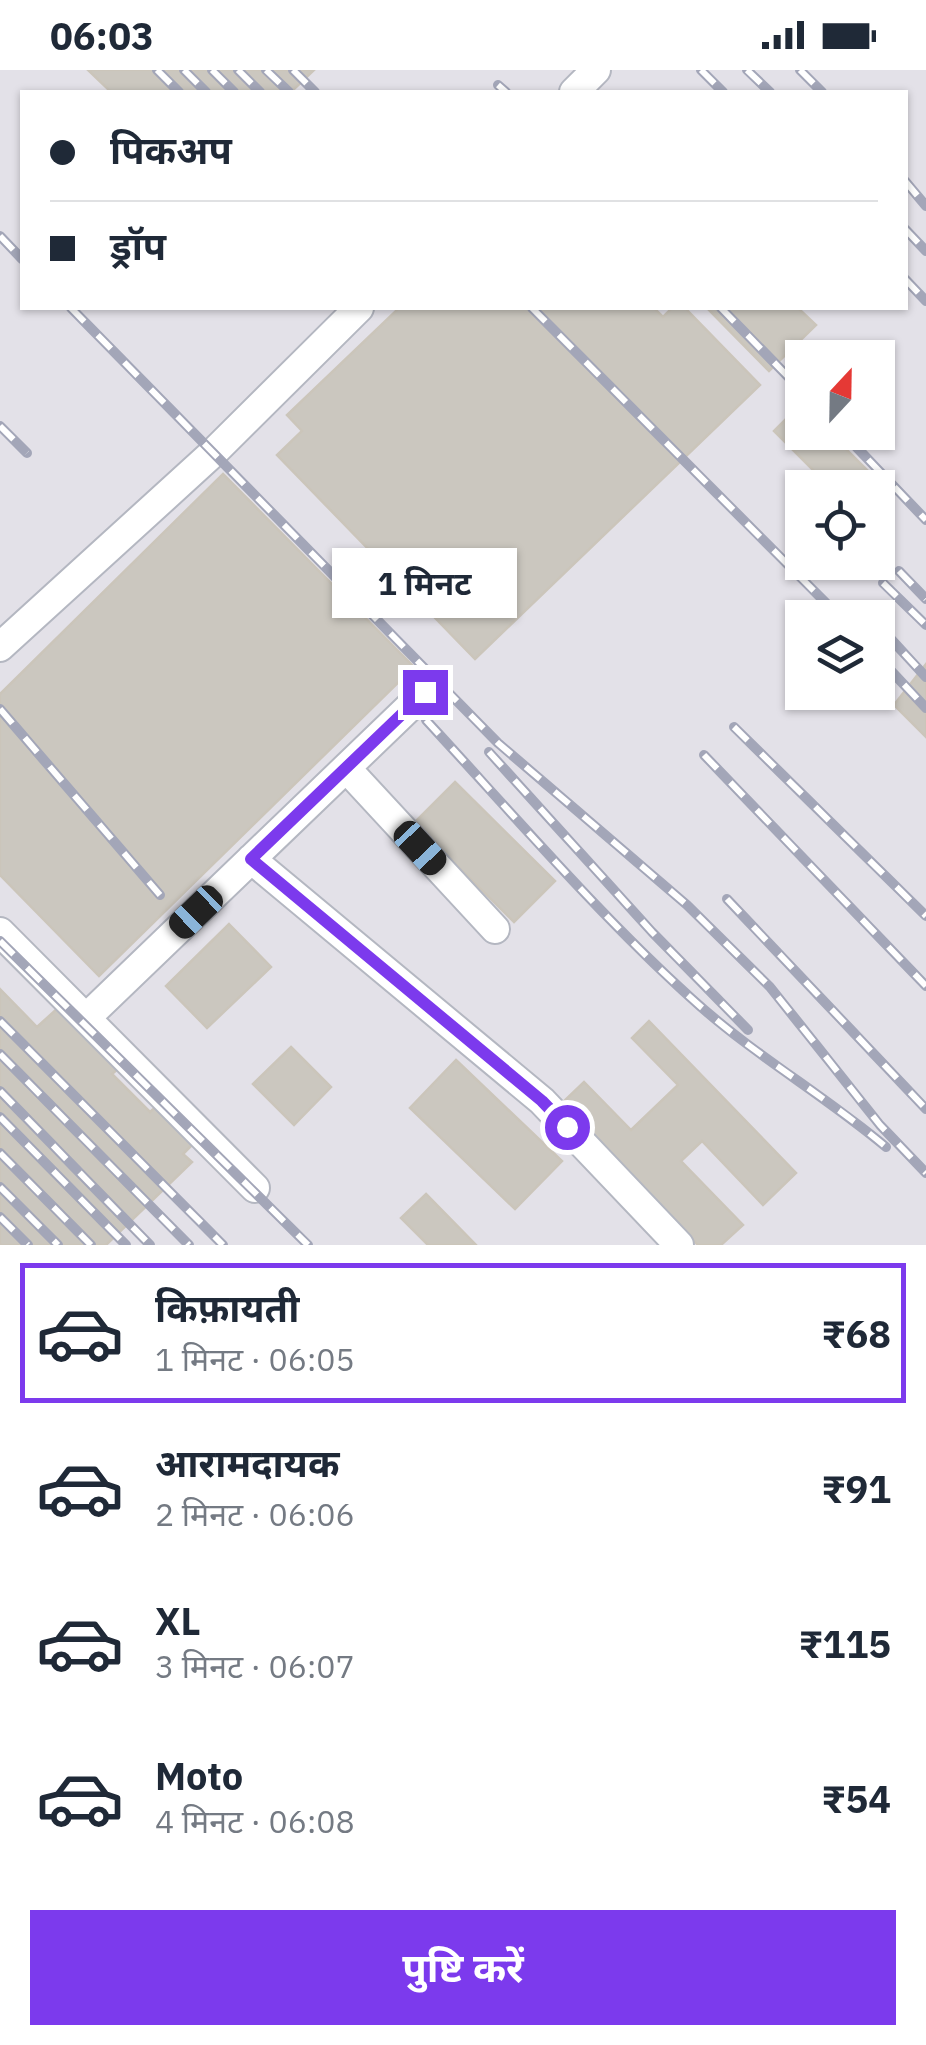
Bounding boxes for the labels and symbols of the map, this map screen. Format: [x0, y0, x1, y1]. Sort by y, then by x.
north arrow [785, 340, 895, 450]
callout: 1 मिनट [332, 547, 518, 617]
route end [403, 670, 448, 715]
car [389, 816, 451, 880]
car [164, 880, 228, 944]
route start [545, 1105, 590, 1150]

